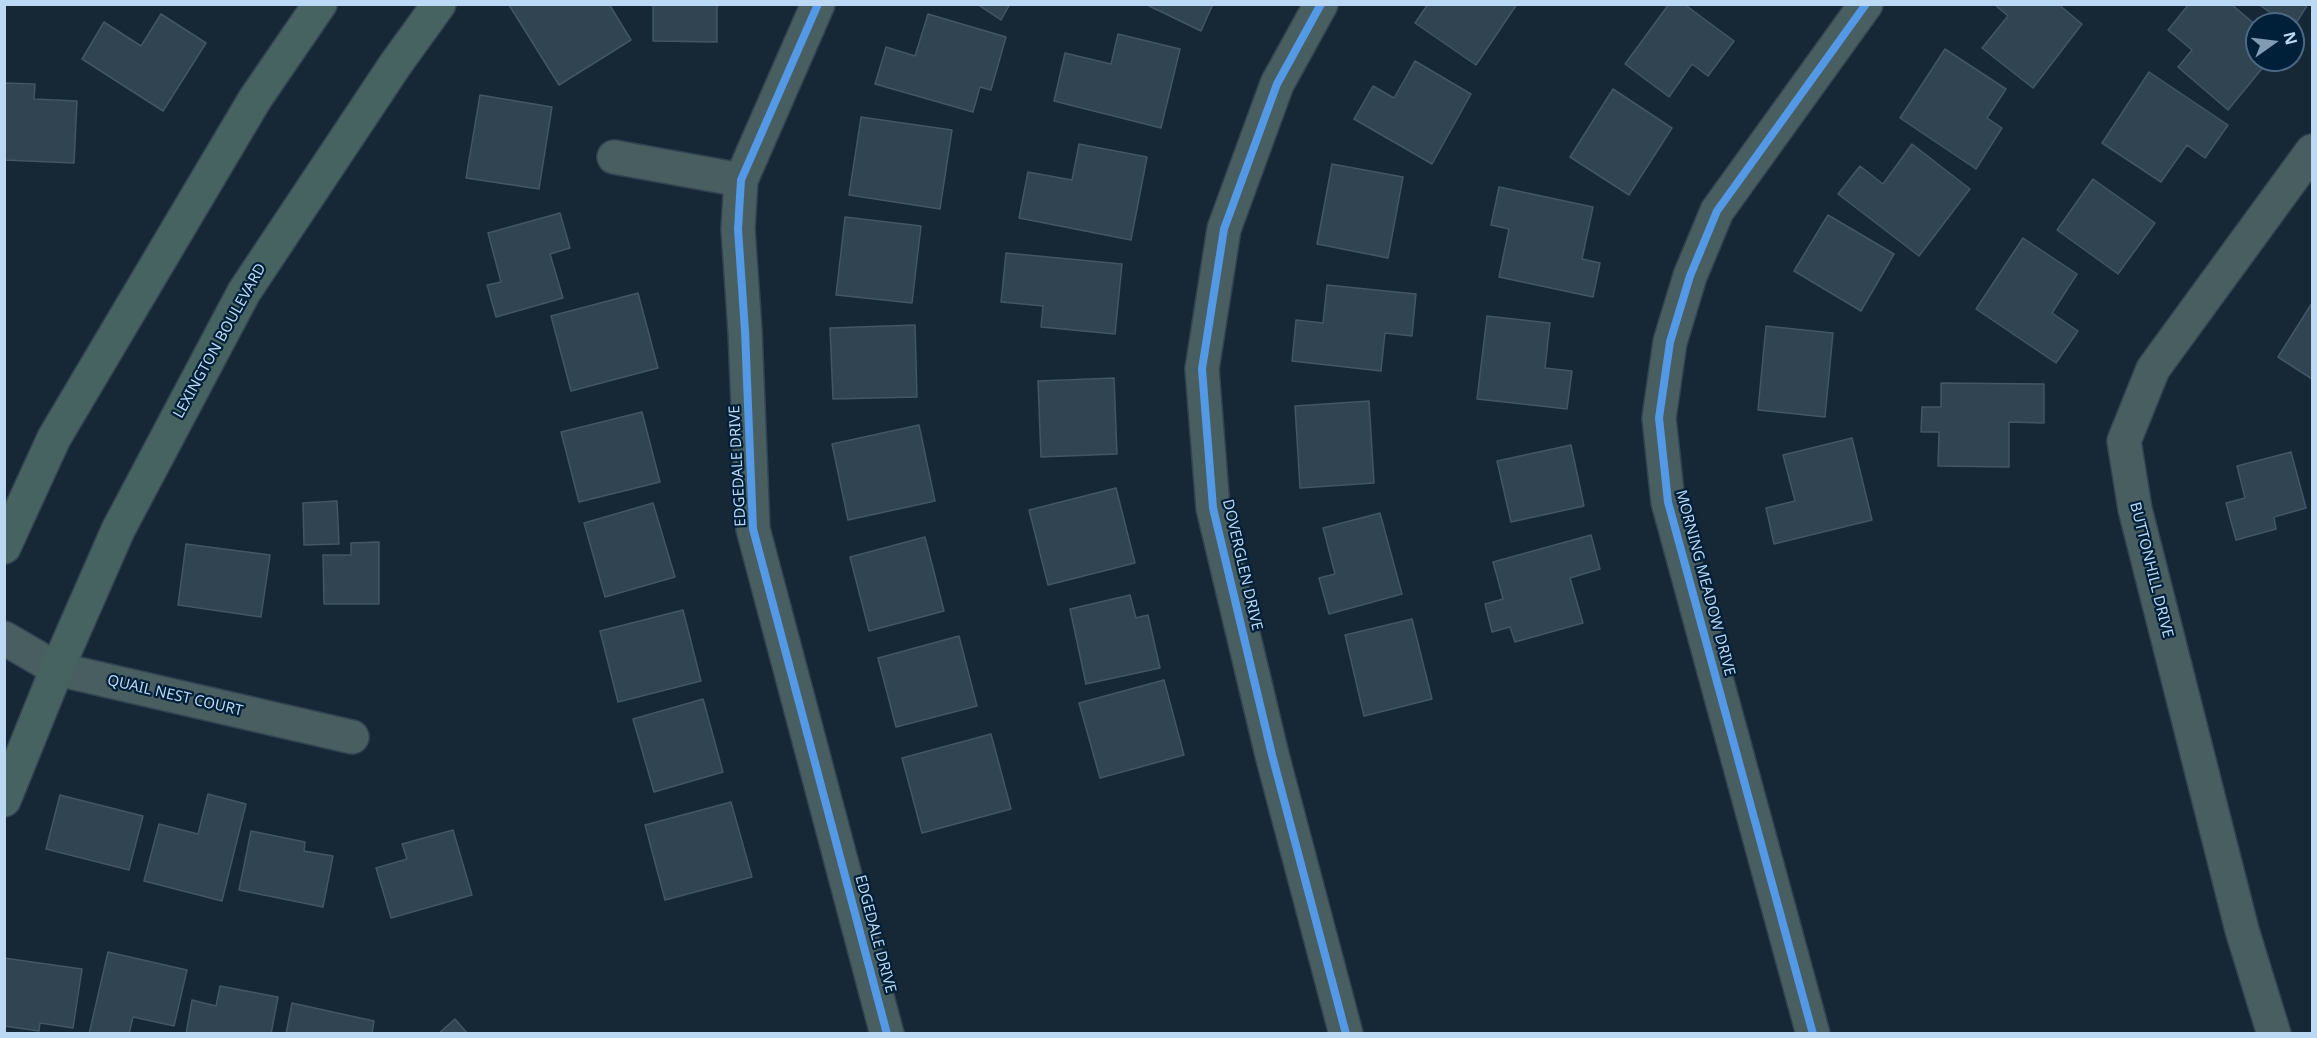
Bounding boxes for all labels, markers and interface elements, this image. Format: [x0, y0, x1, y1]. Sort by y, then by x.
north arrow [2245, 12, 2305, 72]
text: N [2278, 29, 2303, 47]
street label: LEXINGTON BOULEVARD [170, 260, 270, 422]
street label: EDGEDALE DRIVE [726, 405, 750, 527]
street label: MORNING MEADOW DRIVE [1671, 488, 1739, 678]
street label: DOVERGLEN DRIVE [1218, 498, 1266, 632]
street label: BUTTONHILL DRIVE [2125, 500, 2177, 640]
street label: QUAIL NEST COURT [105, 672, 245, 720]
street label: EDGEDALE DRIVE [851, 873, 899, 995]

